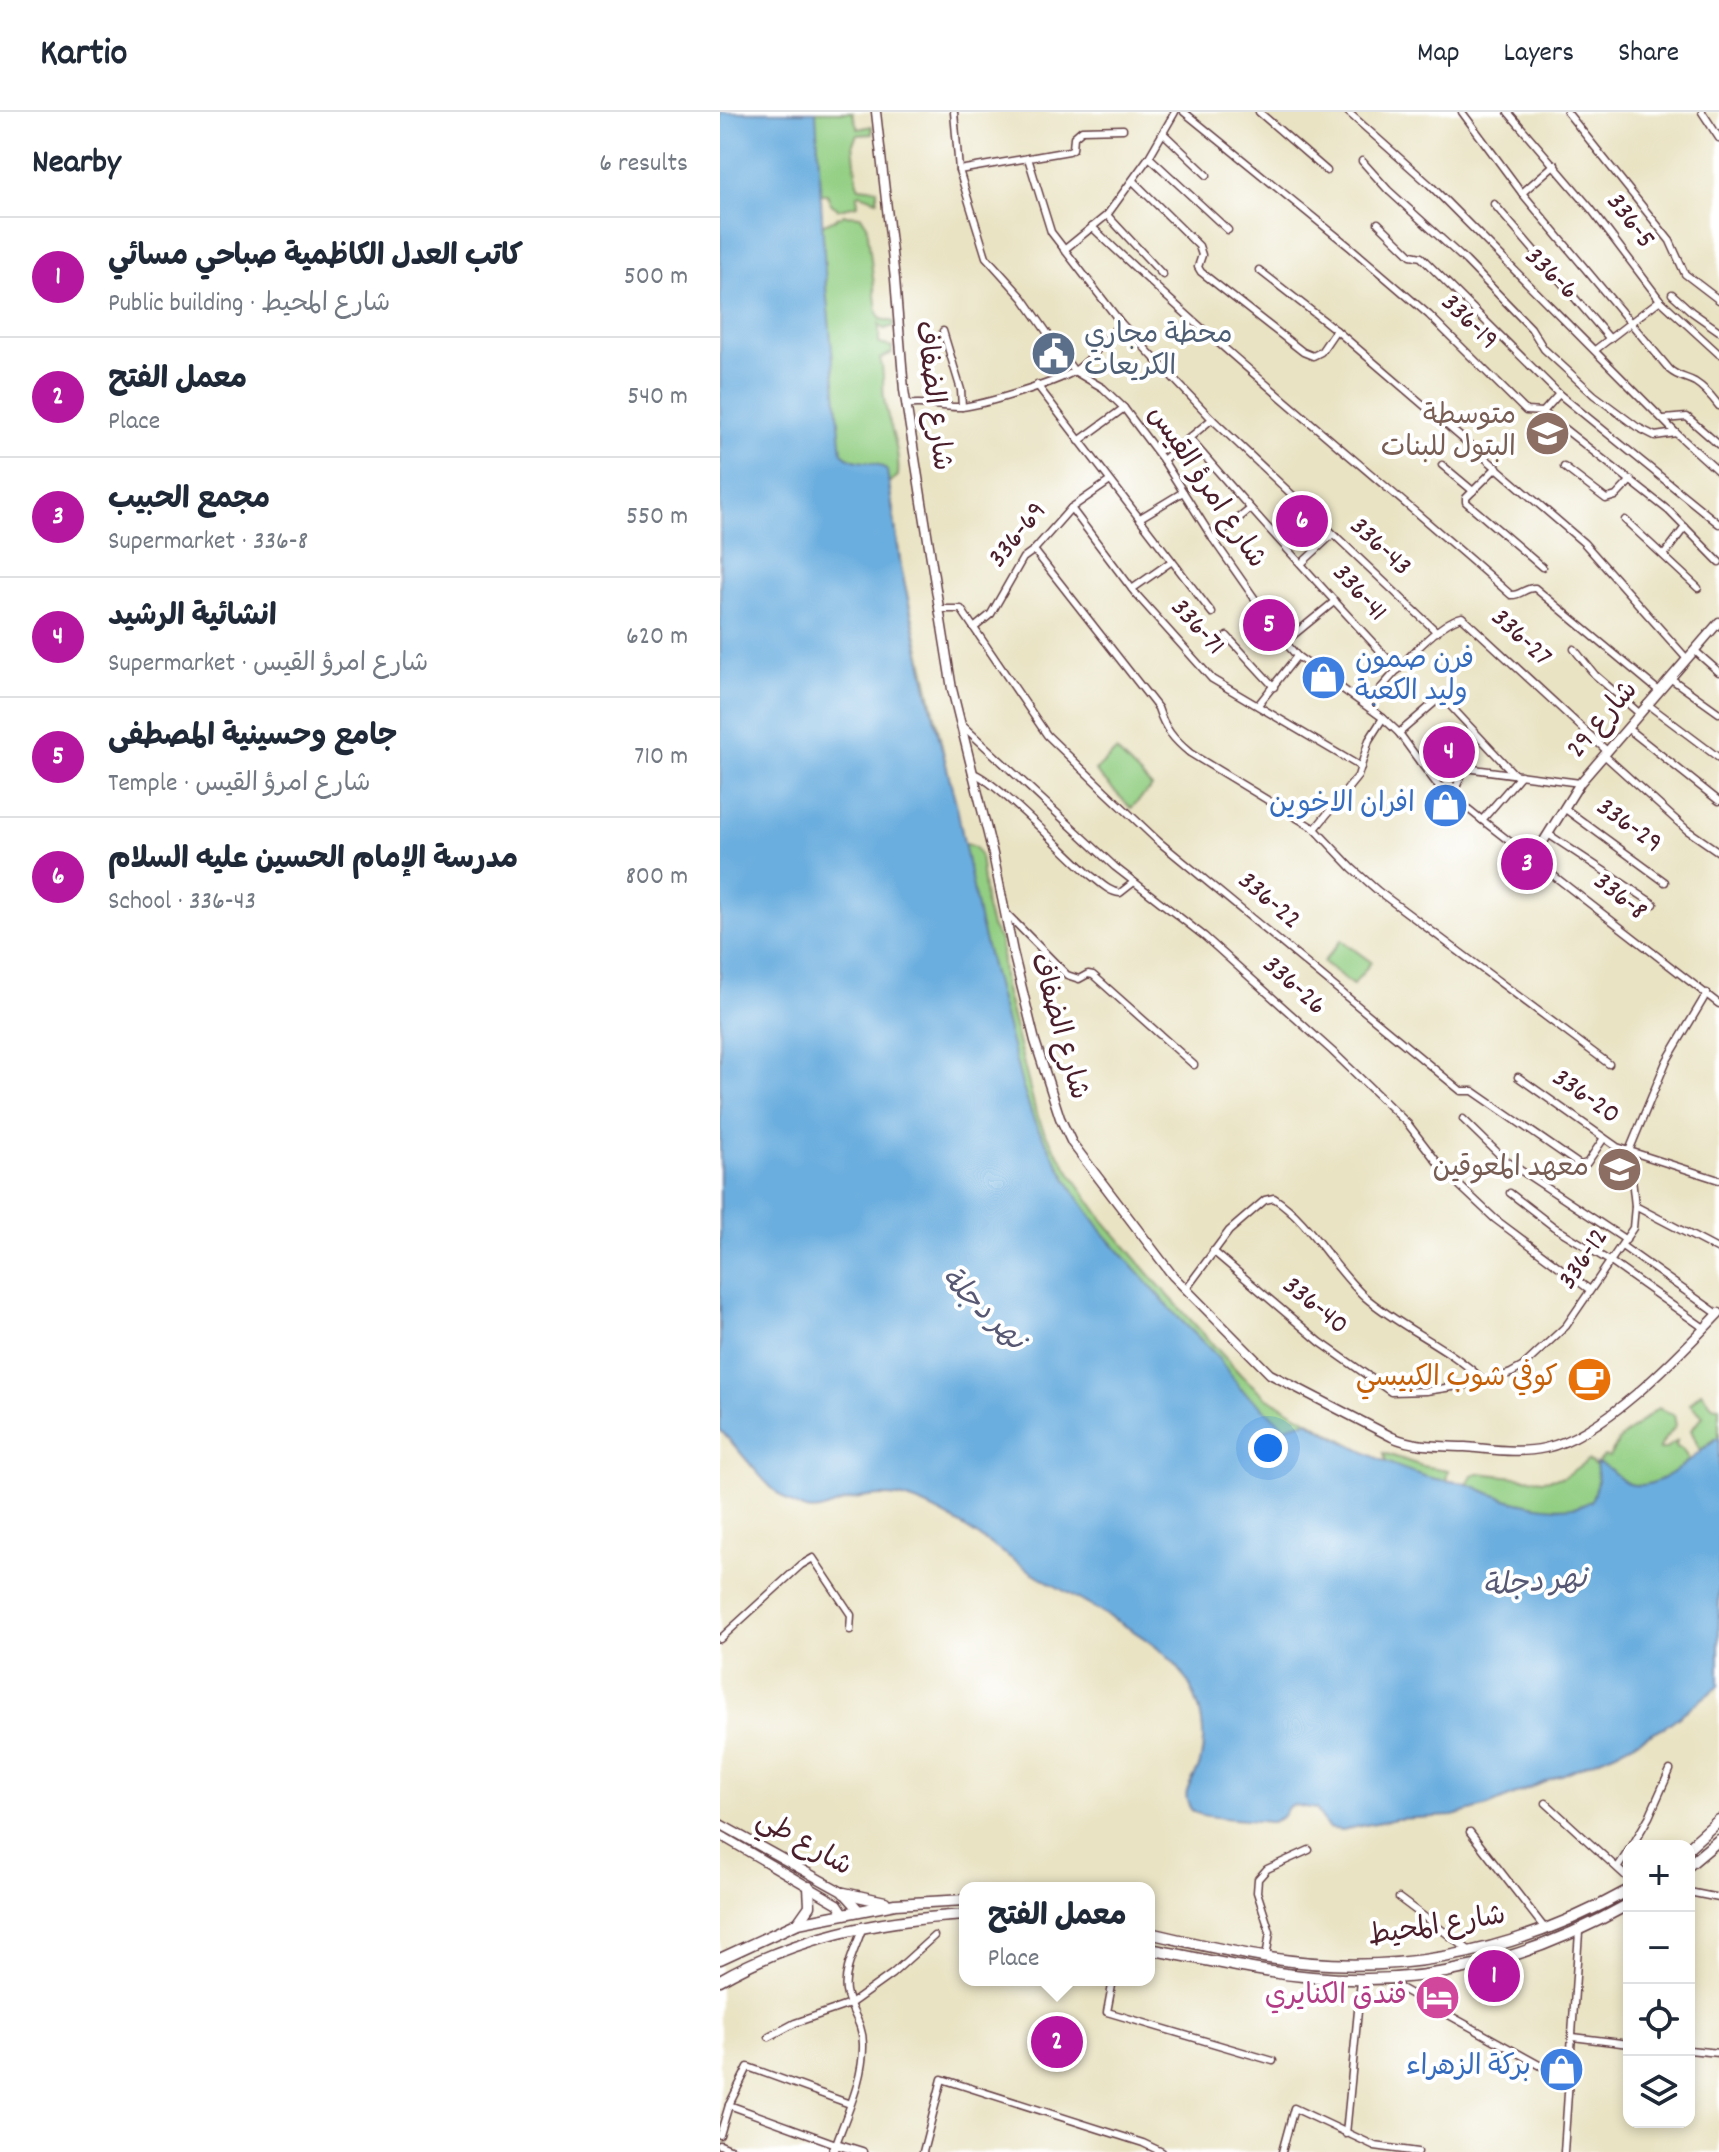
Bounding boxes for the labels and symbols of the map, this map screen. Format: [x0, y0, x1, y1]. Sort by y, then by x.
street label: 336-5 [1595, 186, 1663, 258]
street label: 336-6 [1514, 239, 1586, 311]
street label: 336-19 [1430, 285, 1506, 361]
place label: محطة مجاري الكريعات [1084, 317, 1232, 389]
street label: شارع الضفاف [902, 319, 960, 473]
public building icon: محطة مجاري الكريعات [1029, 329, 1077, 377]
street label: شارع امرؤ القيس [1136, 398, 1274, 578]
place label: متوسطة البتول للبنات [1381, 398, 1516, 470]
school or university icon: متوسطة البتول للبنات [1523, 410, 1571, 458]
pin: 6 [1276, 491, 1328, 551]
street label: 336-69 [980, 494, 1058, 578]
street label: 336-43 [1339, 509, 1419, 587]
street label: 336-41 [1321, 556, 1395, 632]
street label: 336-71 [1159, 590, 1233, 666]
pin: 5 [1243, 595, 1295, 655]
street label: 336-27 [1480, 600, 1560, 678]
place label: فرن صمون وليد الكعبة [1355, 642, 1474, 714]
shop icon: فرن صمون وليد الكعبة [1300, 654, 1348, 702]
street label: شارع 29 [1559, 673, 1649, 769]
pin: 4 [1423, 722, 1475, 782]
shop icon: افران الاخوين [1422, 782, 1470, 830]
place label: افران الاخوين [1269, 786, 1415, 826]
street label: 336-29 [1587, 789, 1669, 865]
pin: 3 [1501, 834, 1553, 894]
street label: 336-22 [1227, 863, 1309, 941]
street label: 336-8 [1583, 864, 1655, 932]
street label: 336-26 [1252, 947, 1334, 1027]
street label: شارع الضفاف [1017, 949, 1097, 1105]
street label: 336-20 [1543, 1060, 1627, 1136]
school or university icon: معهد المعوقين [1596, 1146, 1644, 1194]
place label: معهد المعوقين [1433, 1150, 1589, 1190]
street label: 336-12 [1550, 1221, 1620, 1299]
water label: نهر دجلة [929, 1259, 1036, 1365]
street label: 336-40 [1272, 1268, 1356, 1346]
cafe icon: كوفي شوب الكبيسي [1565, 1356, 1613, 1404]
place label: كوفي شوب الكبيسي [1356, 1358, 1558, 1400]
your location [1248, 1428, 1288, 1468]
water label: نهر دجلة [1481, 1559, 1592, 1611]
street label: شارع طي [748, 1802, 858, 1888]
street label: شارع المحيط [1365, 1897, 1509, 1959]
pin: 1 [1468, 1946, 1520, 2006]
hotel icon: فندق الكنايري [1414, 1974, 1462, 2022]
place label: فندق الكنايري [1265, 1978, 1407, 2018]
pin: 2 [1031, 2012, 1083, 2072]
shop icon: بركة الزهراء [1538, 2045, 1586, 2093]
place label: بركة الزهراء [1406, 2049, 1531, 2089]

